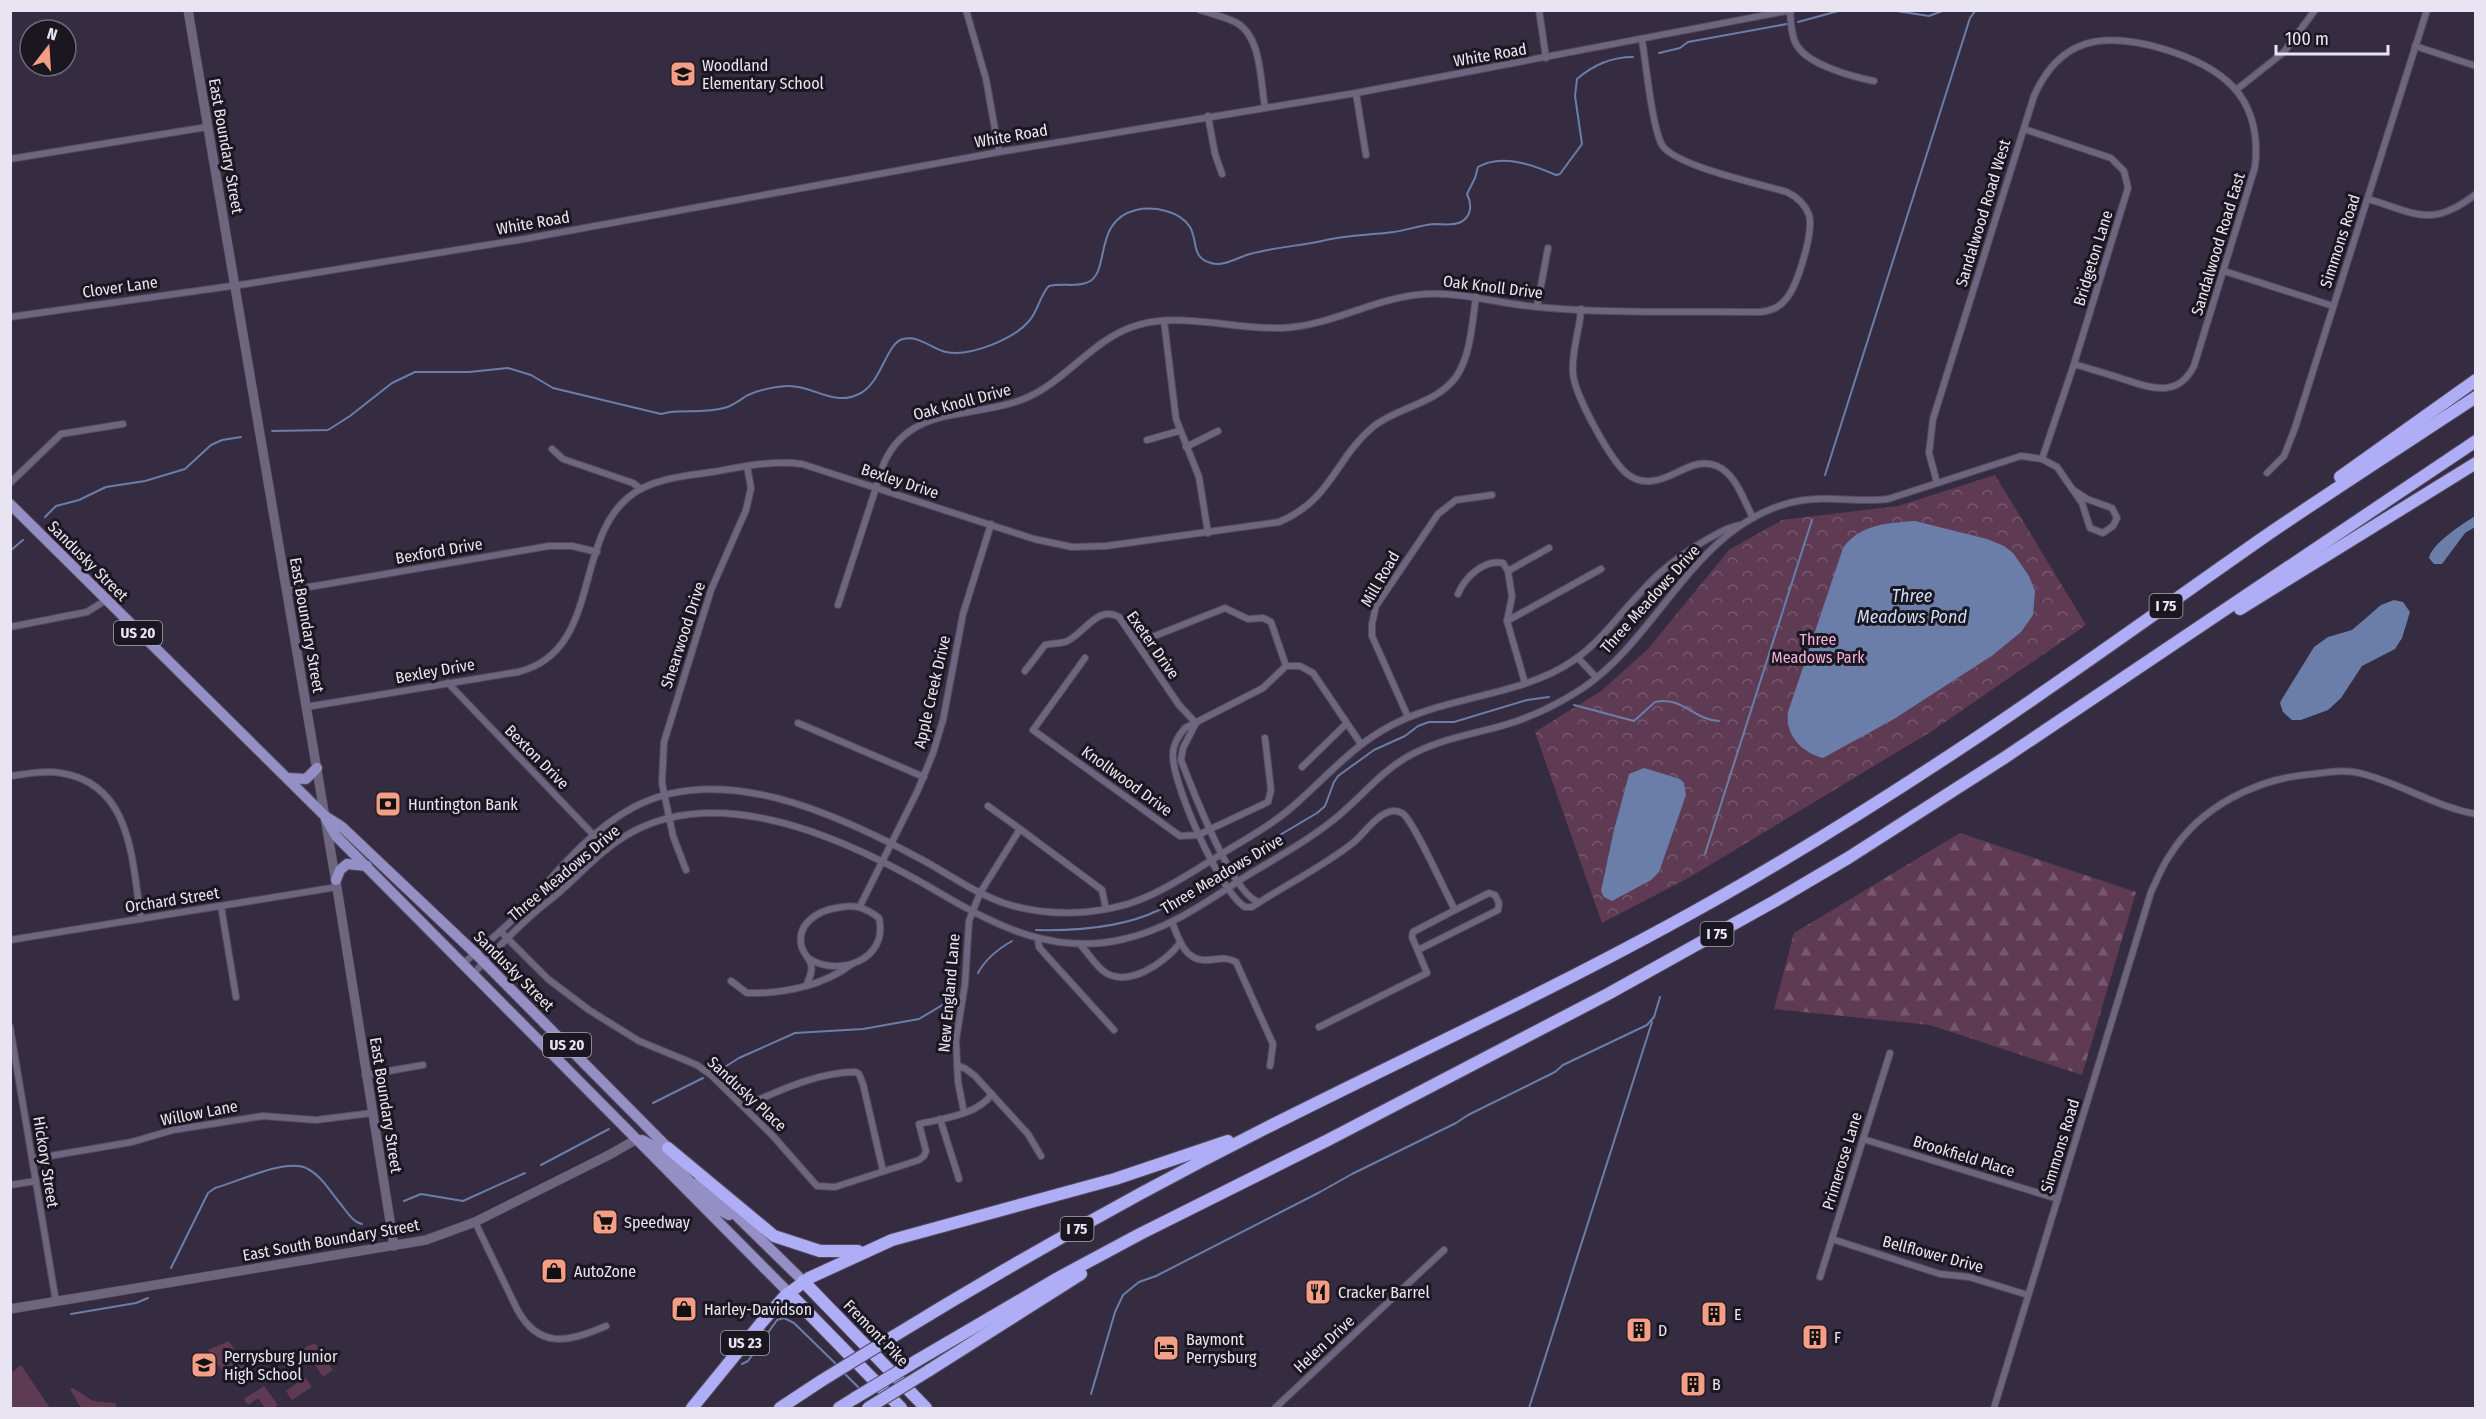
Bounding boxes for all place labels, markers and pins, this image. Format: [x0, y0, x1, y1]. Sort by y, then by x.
place label: Woodland Elementary School [702, 56, 824, 93]
school or university icon: Woodland Elementary School [668, 59, 698, 89]
bank icon: Huntington Bank [373, 789, 403, 819]
place label: Huntington Bank [408, 795, 518, 814]
supermarket icon: Speedway [590, 1207, 620, 1237]
place label: Speedway [624, 1213, 691, 1232]
shop icon: AutoZone [539, 1256, 569, 1286]
place label: AutoZone [574, 1262, 636, 1281]
restaurant icon: Cracker Barrel [1303, 1277, 1333, 1307]
place label: Cracker Barrel [1338, 1283, 1430, 1302]
shop icon: Harley-Davidson [669, 1294, 699, 1324]
building icon: E [1699, 1299, 1729, 1329]
place label: Harley-Davidson [704, 1300, 812, 1319]
place label: E [1734, 1305, 1742, 1324]
building icon: D [1624, 1315, 1654, 1345]
place label: D [1658, 1321, 1667, 1340]
building icon: F [1800, 1322, 1830, 1352]
place label: F [1834, 1328, 1841, 1347]
place label: Baymont Perrysburg [1186, 1330, 1257, 1367]
hotel icon: Baymont Perrysburg [1151, 1333, 1181, 1363]
place label: Perrysburg Junior High School [224, 1347, 338, 1384]
school or university icon: Perrysburg Junior High School [189, 1350, 219, 1380]
building icon: B [1678, 1369, 1708, 1399]
place label: B [1712, 1375, 1721, 1394]

